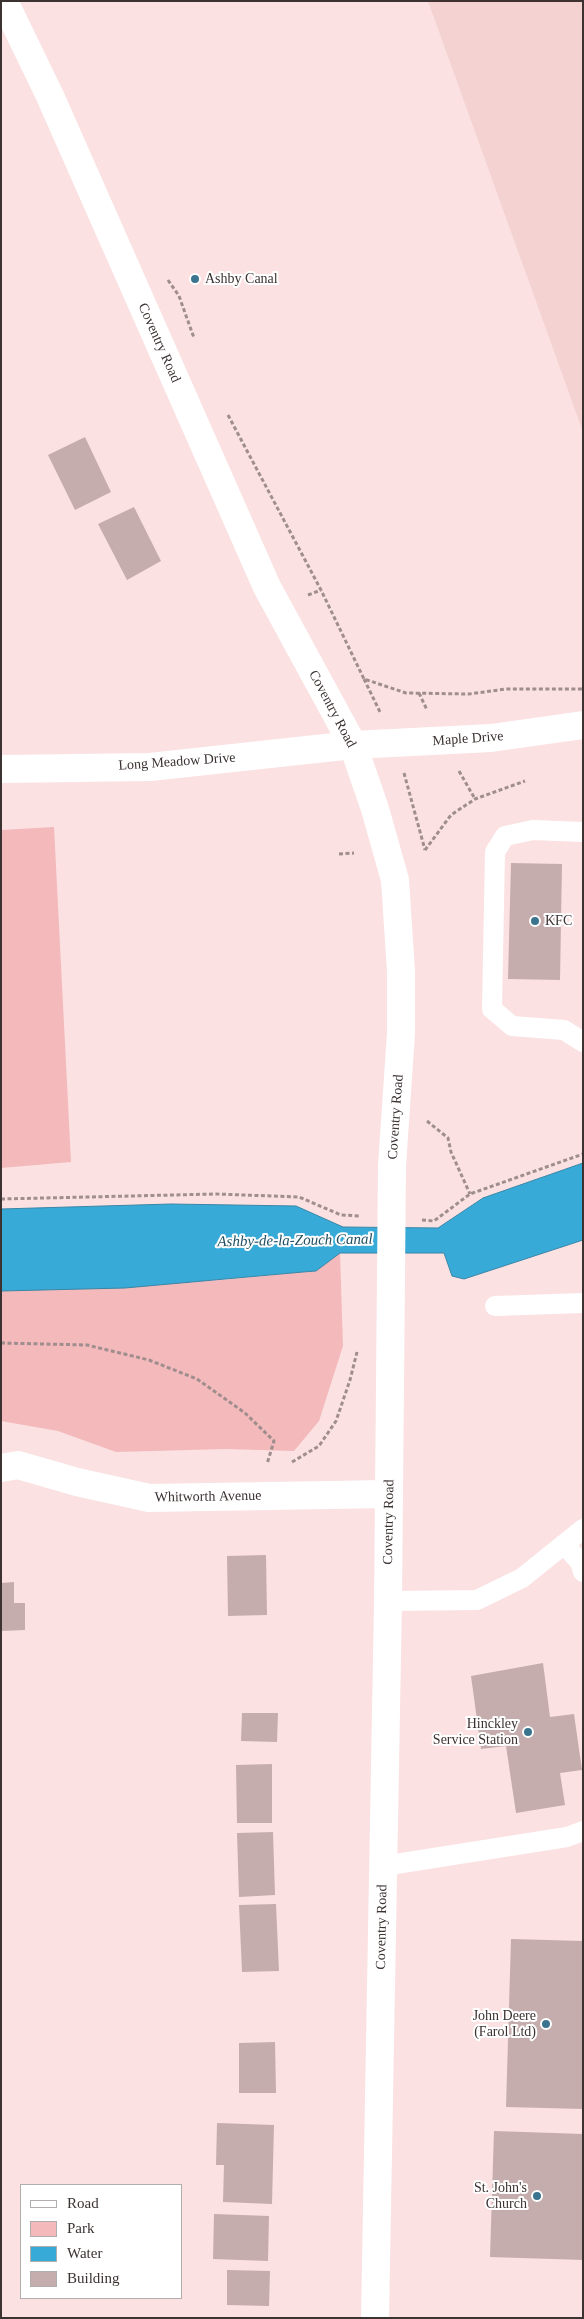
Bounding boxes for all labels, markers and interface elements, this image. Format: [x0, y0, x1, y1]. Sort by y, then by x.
place label: Ashby Canal [205, 271, 278, 287]
marker: Ashby Canal [189, 273, 201, 285]
street label: Coventry Road [134, 301, 184, 385]
street label: Coventry Road [305, 667, 359, 751]
street label: Maple Drive [432, 728, 504, 750]
street label: Long Meadow Drive [118, 750, 236, 774]
place label: KFC [545, 913, 572, 929]
marker: KFC [529, 915, 541, 927]
street label: Coventry Road [385, 1074, 407, 1160]
water label: Ashby-de-la-Zouch Canal [217, 1231, 373, 1251]
street label: Coventry Road [380, 1479, 398, 1565]
street label: Whitworth Avenue [155, 1488, 261, 1506]
place label: Hinckley Service Station [433, 1716, 518, 1748]
marker: Hinckley Service Station [522, 1726, 534, 1738]
street label: Coventry Road [373, 1884, 391, 1970]
place label: John Deere (Farol Ltd) [473, 2008, 536, 2040]
marker: John Deere (Farol Ltd) [540, 2018, 552, 2030]
place label: St. John's Church [474, 2180, 527, 2212]
legend [20, 2184, 182, 2299]
marker: St. John's Church [531, 2190, 543, 2202]
text: Road [67, 2195, 99, 2211]
text: Park [67, 2220, 95, 2236]
text: Water [67, 2245, 102, 2261]
text: Building [67, 2270, 120, 2286]

